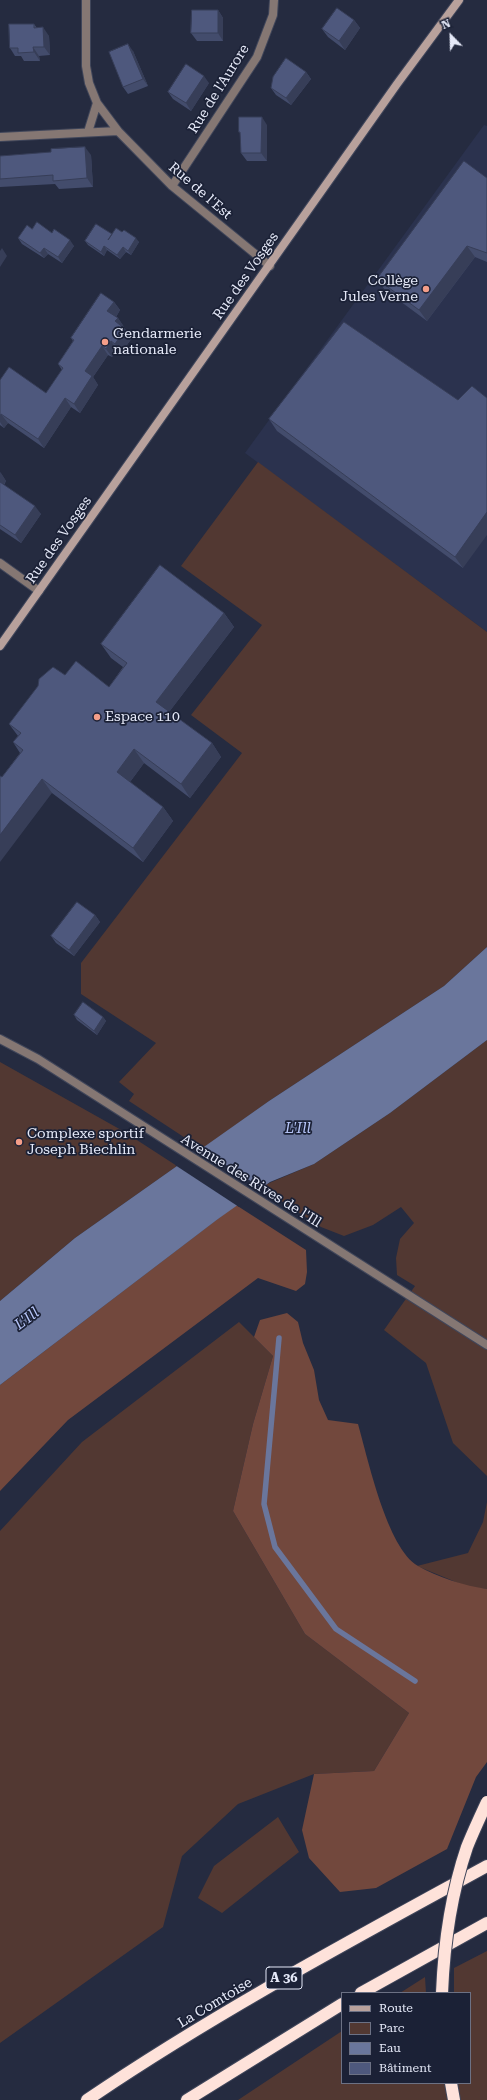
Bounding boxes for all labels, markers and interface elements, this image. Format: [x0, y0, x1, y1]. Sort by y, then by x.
north arrow [431, 16, 471, 56]
text: N [440, 17, 453, 32]
street label: Rue de l'Aurore [185, 41, 253, 137]
street label: Rue de l'Est [165, 159, 235, 223]
street label: Rue des Vosges [210, 229, 282, 323]
place label: Collège Jules Verne [340, 273, 418, 306]
marker: Collège Jules Verne [421, 284, 431, 294]
place label: Gendarmerie nationale [113, 326, 202, 358]
marker: Gendarmerie nationale [100, 337, 110, 347]
street label: Rue des Vosges [23, 493, 95, 587]
place label: Espace 110 [105, 709, 180, 725]
marker: Espace 110 [92, 712, 102, 722]
water label: L'Ill [285, 1120, 311, 1138]
place label: Complexe sportif Joseph Biechlin [27, 1126, 144, 1158]
street label: Avenue des Rives de l'Ill [178, 1131, 324, 1231]
marker: Complexe sportif Joseph Biechlin [14, 1137, 24, 1147]
water label: L'Ill [11, 1304, 43, 1334]
road number: A 36 [266, 1967, 302, 1989]
street label: La Comtoise [175, 1974, 255, 2032]
legend [341, 1992, 471, 2084]
text: Route [379, 2001, 413, 2015]
text: Parc [379, 2021, 404, 2035]
text: Eau [379, 2041, 401, 2055]
text: Bâtiment [379, 2061, 431, 2075]

